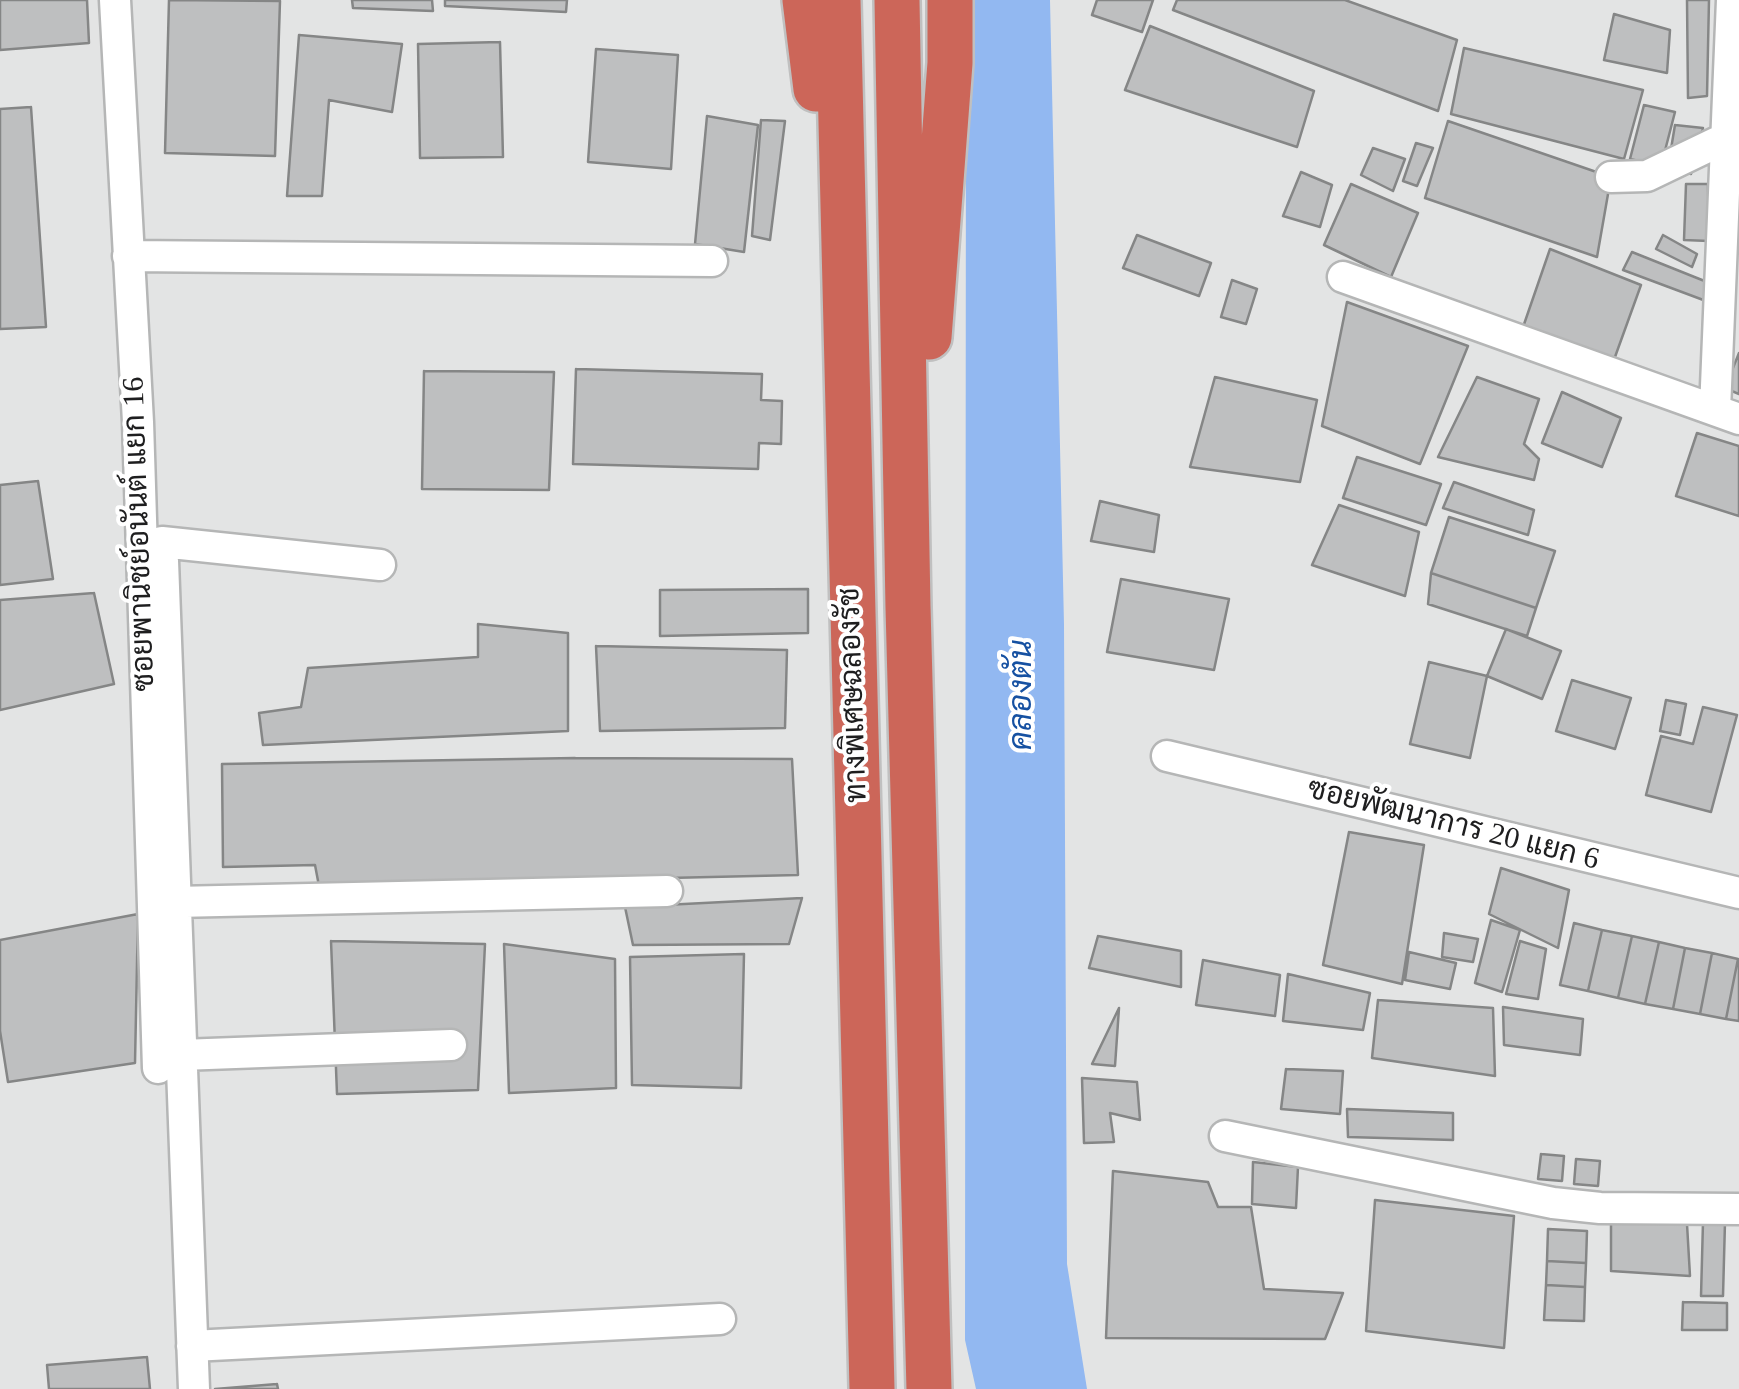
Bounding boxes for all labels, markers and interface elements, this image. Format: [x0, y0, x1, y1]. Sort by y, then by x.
street label: ซอยพานิชย์อนันต์ แยก 16 [117, 376, 163, 692]
street label: ทางพิเศษฉลองรัช [832, 587, 876, 803]
water label: คลองตัน [1004, 640, 1042, 750]
street label: ซอยพัฒนาการ 20 แยก 6 [1304, 771, 1602, 879]

